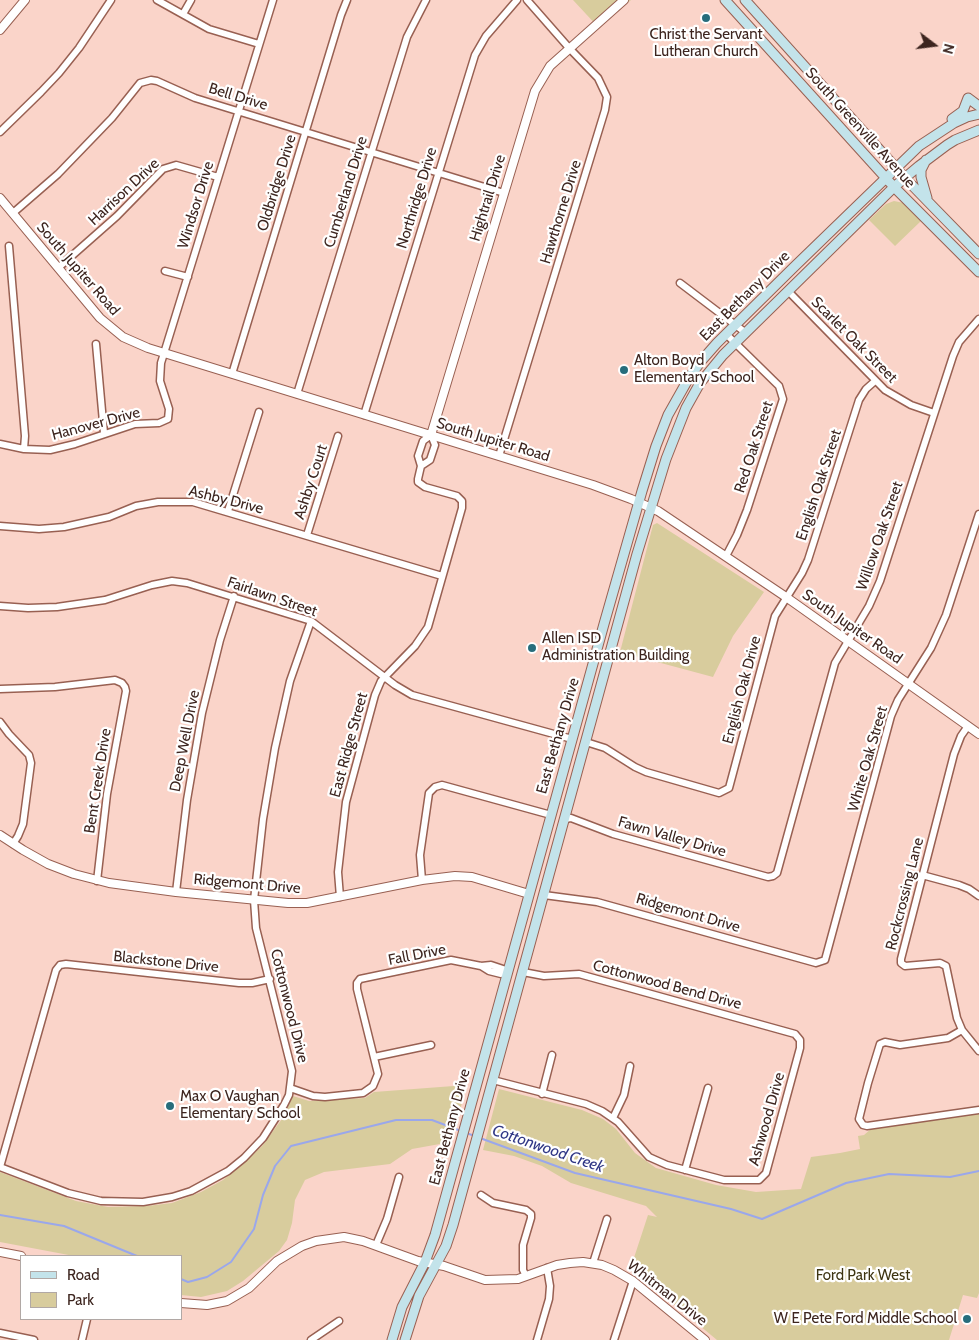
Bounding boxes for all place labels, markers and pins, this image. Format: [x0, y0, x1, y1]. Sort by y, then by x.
marker: Christ the Servant Lutheran Church [700, 12, 712, 24]
place label: Christ the Servant Lutheran Church [649, 26, 763, 61]
place label: Alton Boyd Elementary School [634, 352, 754, 387]
marker: Alton Boyd Elementary School [618, 364, 630, 376]
place label: Allen ISD Administration Building [542, 630, 689, 665]
marker: Allen ISD Administration Building [526, 642, 538, 654]
place label: Max O Vaughan Elementary School [180, 1088, 300, 1123]
marker: Max O Vaughan Elementary School [164, 1100, 176, 1112]
place label: W E Pete Ford Middle School [774, 1310, 957, 1328]
marker: W E Pete Ford Middle School [961, 1313, 973, 1325]

